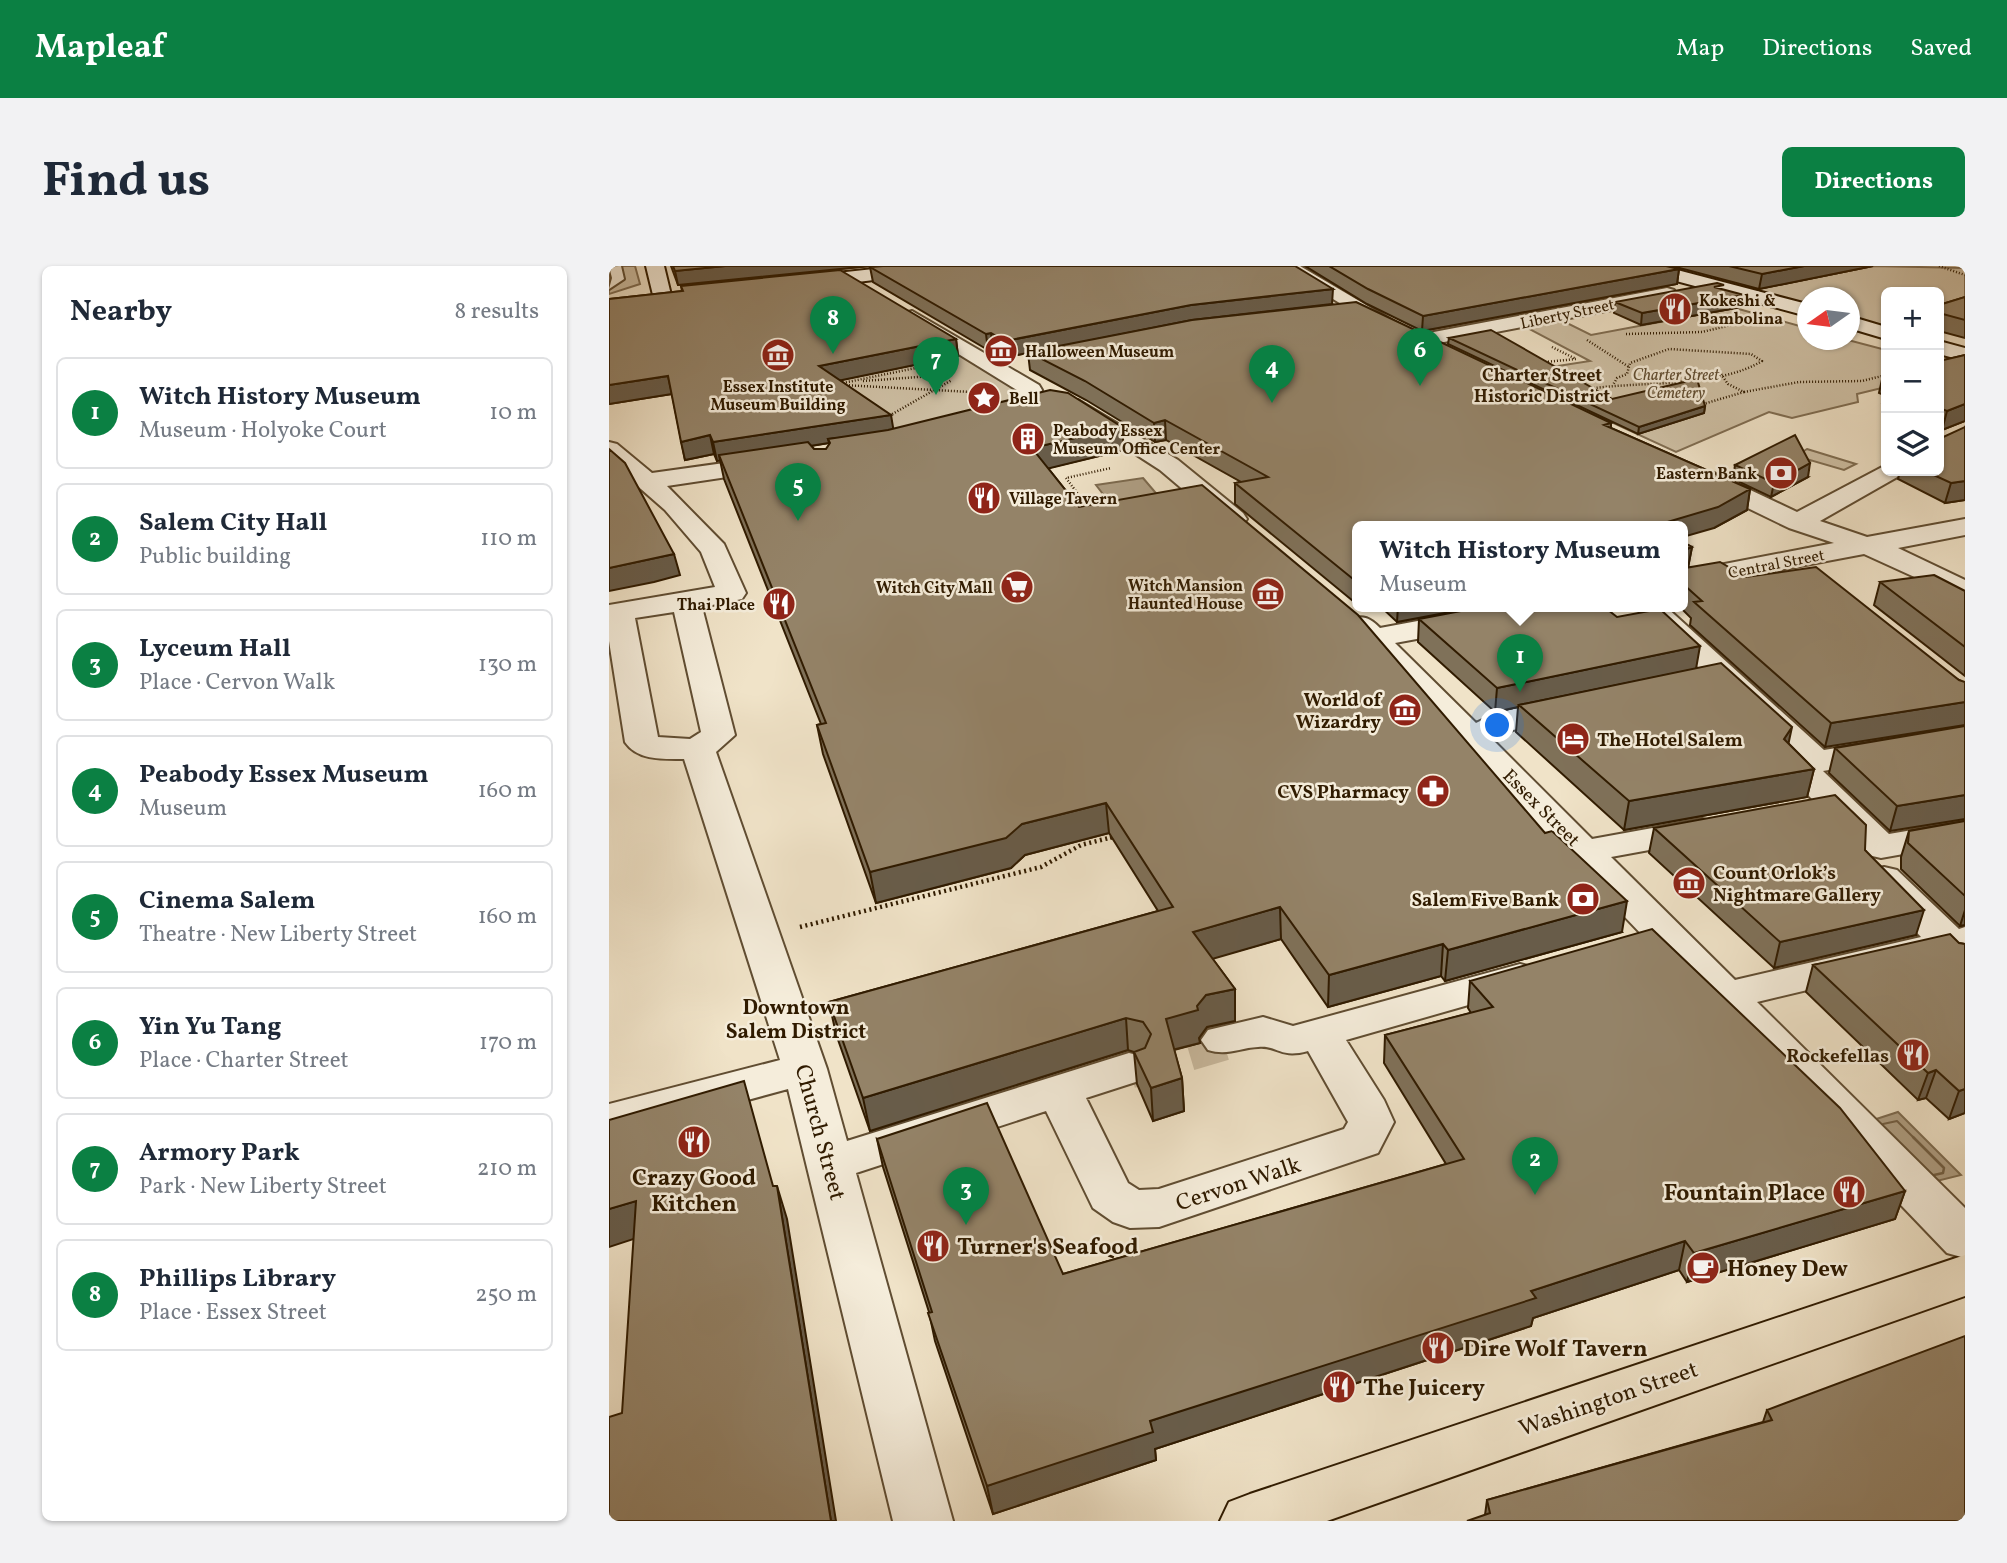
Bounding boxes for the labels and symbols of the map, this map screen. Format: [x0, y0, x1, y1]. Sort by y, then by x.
north arrow [1797, 287, 1860, 350]
restaurant icon: Kokeshi & Bambolina [1656, 290, 1694, 328]
place label: Kokeshi & Bambolina [1699, 291, 1783, 331]
street label: Liberty Street [1518, 294, 1617, 336]
pin: 8 [810, 296, 856, 354]
pin: 6 [1397, 328, 1443, 386]
museum icon: Halloween Museum [982, 332, 1020, 370]
museum icon: Essex Institute Museum Building [759, 336, 797, 374]
pin: 7 [913, 337, 959, 395]
place label: Halloween Museum [1025, 342, 1174, 364]
pin: 4 [1249, 345, 1295, 403]
district label: Charter Street Historic District [1474, 364, 1610, 410]
park label: Charter Street Cemetery [1633, 365, 1720, 405]
place label: Essex Institute Museum Building [710, 377, 846, 417]
place icon: Bell [965, 379, 1003, 417]
place label: Bell [1009, 389, 1039, 411]
building icon: Peabody Essex Museum Office Center [1009, 420, 1047, 458]
place label: Peabody Essex Museum Office Center [1053, 421, 1221, 461]
bank icon: Eastern Bank [1762, 454, 1800, 492]
pin: 5 [775, 463, 821, 521]
place label: Eastern Bank [1656, 464, 1757, 486]
restaurant icon: Village Tavern [965, 479, 1003, 517]
place label: Village Tavern [1009, 489, 1118, 511]
street label: Central Street [1726, 545, 1827, 585]
supermarket icon: Witch City Mall [998, 568, 1036, 606]
museum icon: Witch Mansion Haunted House [1249, 575, 1287, 613]
place label: Witch Mansion Haunted House [1128, 576, 1243, 616]
place label: Witch City Mall [876, 578, 994, 600]
restaurant icon: Thai Place [760, 585, 798, 623]
place label: Thai Place [677, 595, 755, 617]
pin: 1 [1497, 634, 1543, 692]
place label: World of Wizardry [1296, 688, 1383, 736]
museum icon: World of Wizardry [1386, 691, 1424, 729]
your location [1480, 708, 1514, 742]
hotel icon: The Hotel Salem [1554, 720, 1592, 758]
place label: The Hotel Salem [1597, 728, 1743, 754]
street label: Essex Street [1496, 764, 1585, 853]
pharmacy icon: CVS Pharmacy [1414, 772, 1452, 810]
place label: CVS Pharmacy [1277, 780, 1409, 806]
place label: Count Orlok’s Nightmare Gallery [1713, 861, 1881, 909]
museum icon: Count Orlok’s Nightmare Gallery [1670, 864, 1708, 902]
bank icon: Salem Five Bank [1564, 880, 1602, 918]
place label: Salem Five Bank [1411, 888, 1559, 914]
district label: Downtown Salem District [726, 994, 866, 1047]
restaurant icon: Rockefellas [1894, 1036, 1932, 1074]
place label: Rockefellas [1786, 1044, 1889, 1070]
street label: Church Street [786, 1061, 853, 1204]
restaurant icon: Crazy Good Kitchen [675, 1123, 713, 1161]
pin: 2 [1512, 1137, 1558, 1195]
street label: Cervon Walk [1172, 1150, 1306, 1220]
place label: Crazy Good Kitchen [632, 1163, 756, 1221]
pin: 3 [943, 1167, 989, 1225]
restaurant icon: Fountain Place [1830, 1173, 1868, 1211]
place label: Fountain Place [1664, 1178, 1825, 1210]
restaurant icon: Turner's Seafood [914, 1227, 952, 1265]
place label: Turner's Seafood [957, 1232, 1139, 1264]
cafe icon: Honey Dew [1684, 1249, 1722, 1287]
place label: Honey Dew [1727, 1254, 1848, 1286]
restaurant icon: Dire Wolf Tavern [1419, 1329, 1457, 1367]
place label: Dire Wolf Tavern [1463, 1334, 1648, 1366]
street label: Washington Street [1515, 1354, 1703, 1446]
restaurant icon: The Juicery [1320, 1368, 1358, 1406]
place label: The Juicery [1363, 1373, 1485, 1405]

